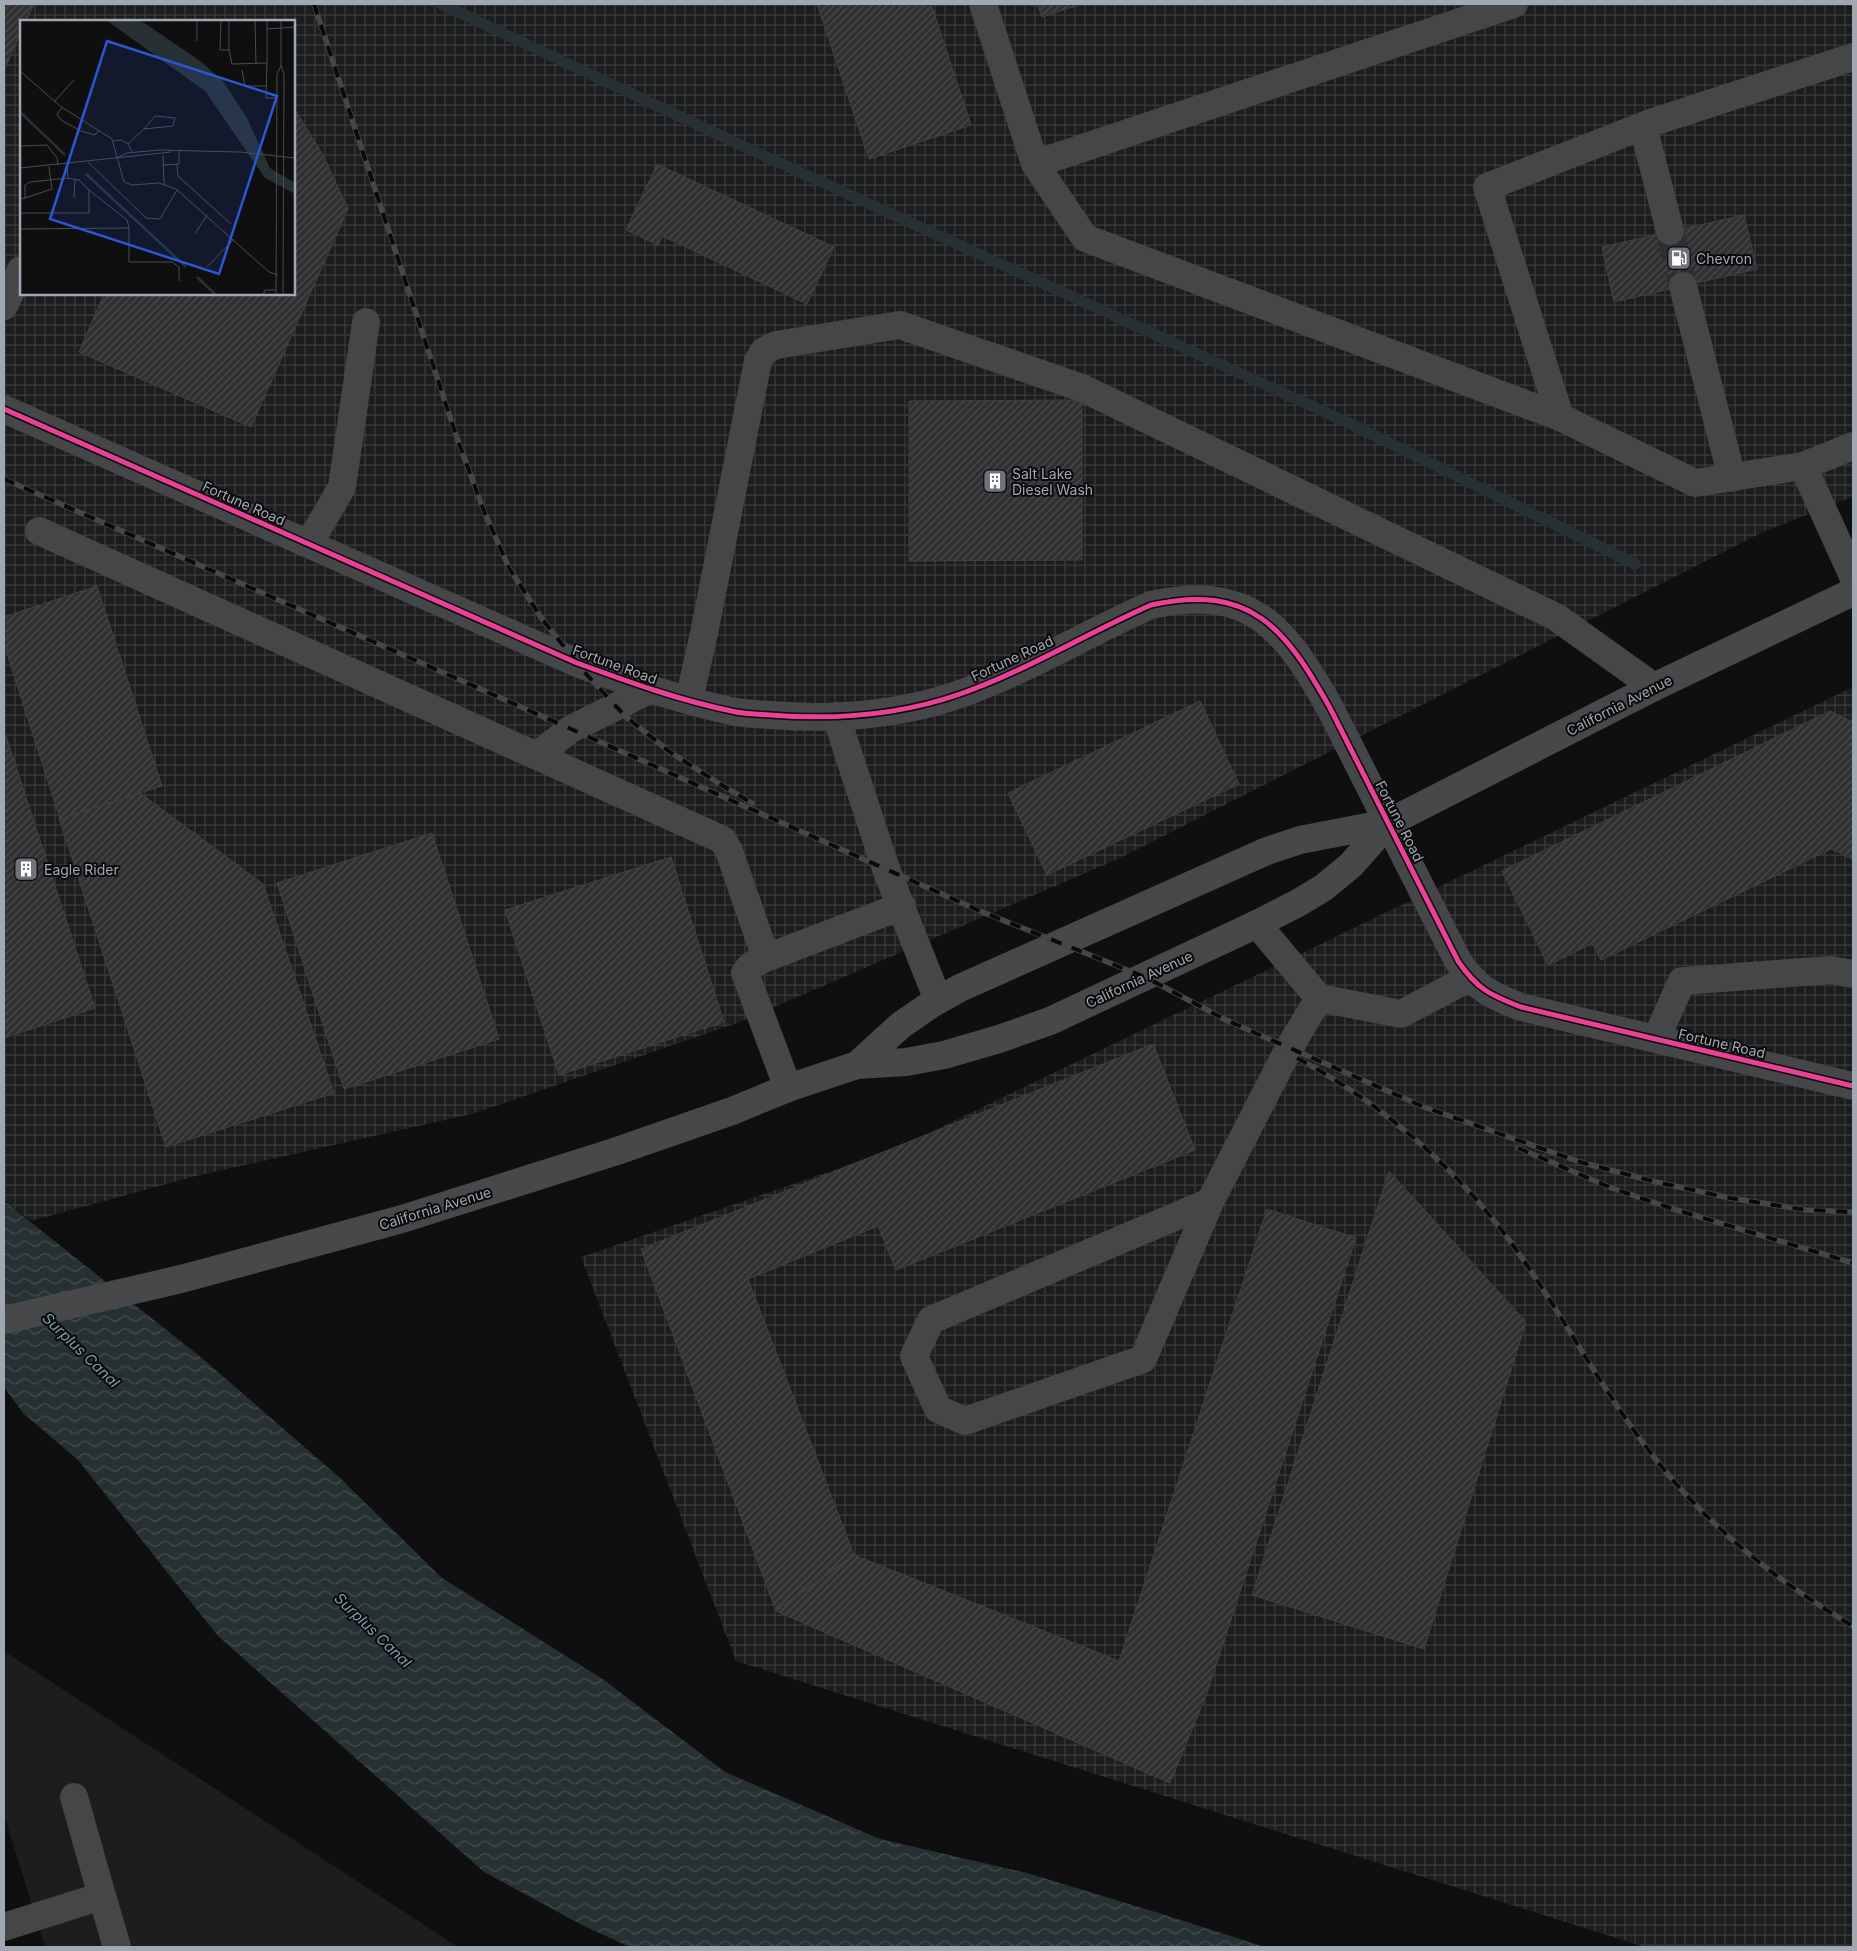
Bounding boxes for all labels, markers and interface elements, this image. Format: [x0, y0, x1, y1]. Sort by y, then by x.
inset map [20, 20, 295, 295]
fuel station icon: Chevron [1666, 245, 1692, 271]
place label: Chevron [1696, 250, 1752, 267]
place label: Salt Lake Diesel Wash [1012, 465, 1093, 498]
building icon: Salt Lake Diesel Wash [982, 468, 1008, 494]
street label: Fortune Road [200, 477, 288, 529]
street label: Fortune Road [968, 632, 1056, 684]
street label: Fortune Road [570, 641, 660, 687]
street label: California Avenue [1563, 671, 1675, 739]
street label: Fortune Road [1372, 778, 1428, 864]
building icon: Eagle Rider [13, 856, 39, 882]
place label: Eagle Rider [44, 861, 119, 878]
street label: California Avenue [1083, 947, 1195, 1011]
street label: Fortune Road [1677, 1025, 1767, 1061]
street label: California Avenue [377, 1183, 493, 1233]
water label: Surplus Canal [38, 1308, 124, 1392]
water label: Surplus Canal [330, 1588, 416, 1672]

